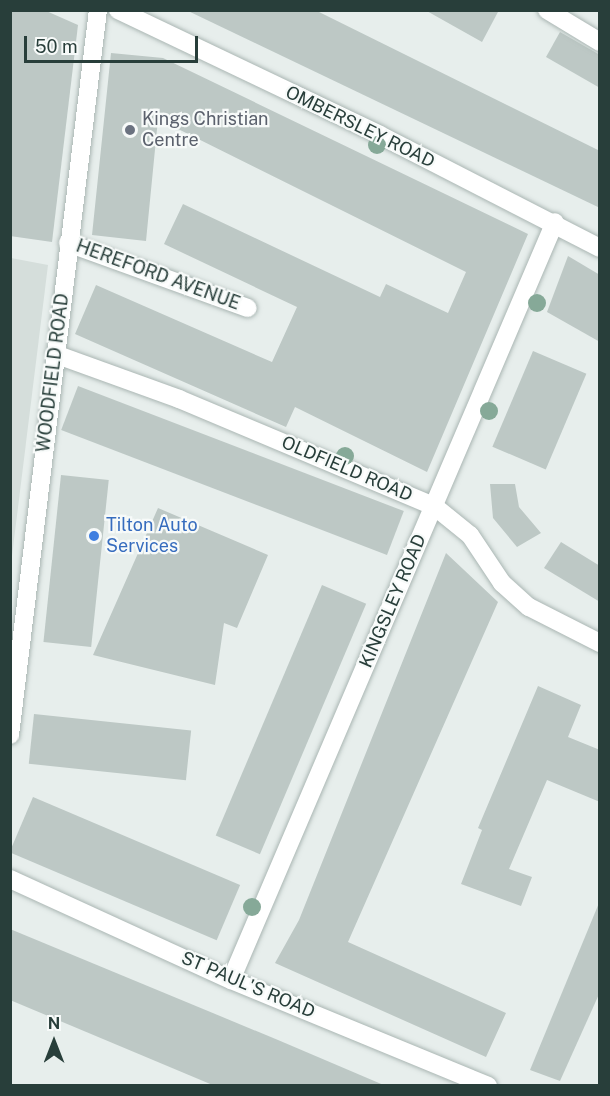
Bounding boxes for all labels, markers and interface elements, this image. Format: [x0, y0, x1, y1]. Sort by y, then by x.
scale bar [27, 24, 201, 62]
text: 50 m [35, 36, 78, 57]
street label: OMBERSLEY ROAD [282, 81, 438, 173]
place label: Kings Christian Centre [142, 109, 269, 152]
marker: Kings Christian Centre [123, 123, 137, 137]
street label: HEREFORD AVENUE [73, 235, 243, 315]
street label: WOODFIELD ROAD [33, 292, 73, 454]
street label: OLDFIELD ROAD [278, 432, 416, 506]
place label: Tilton Auto Services [106, 515, 198, 558]
marker: Tilton Auto Services [87, 529, 101, 543]
street label: KINGSLEY ROAD [355, 531, 431, 671]
street label: ST PAUL'S ROAD [178, 947, 318, 1023]
north arrow [24, 1012, 84, 1072]
text: N [48, 1014, 60, 1033]

